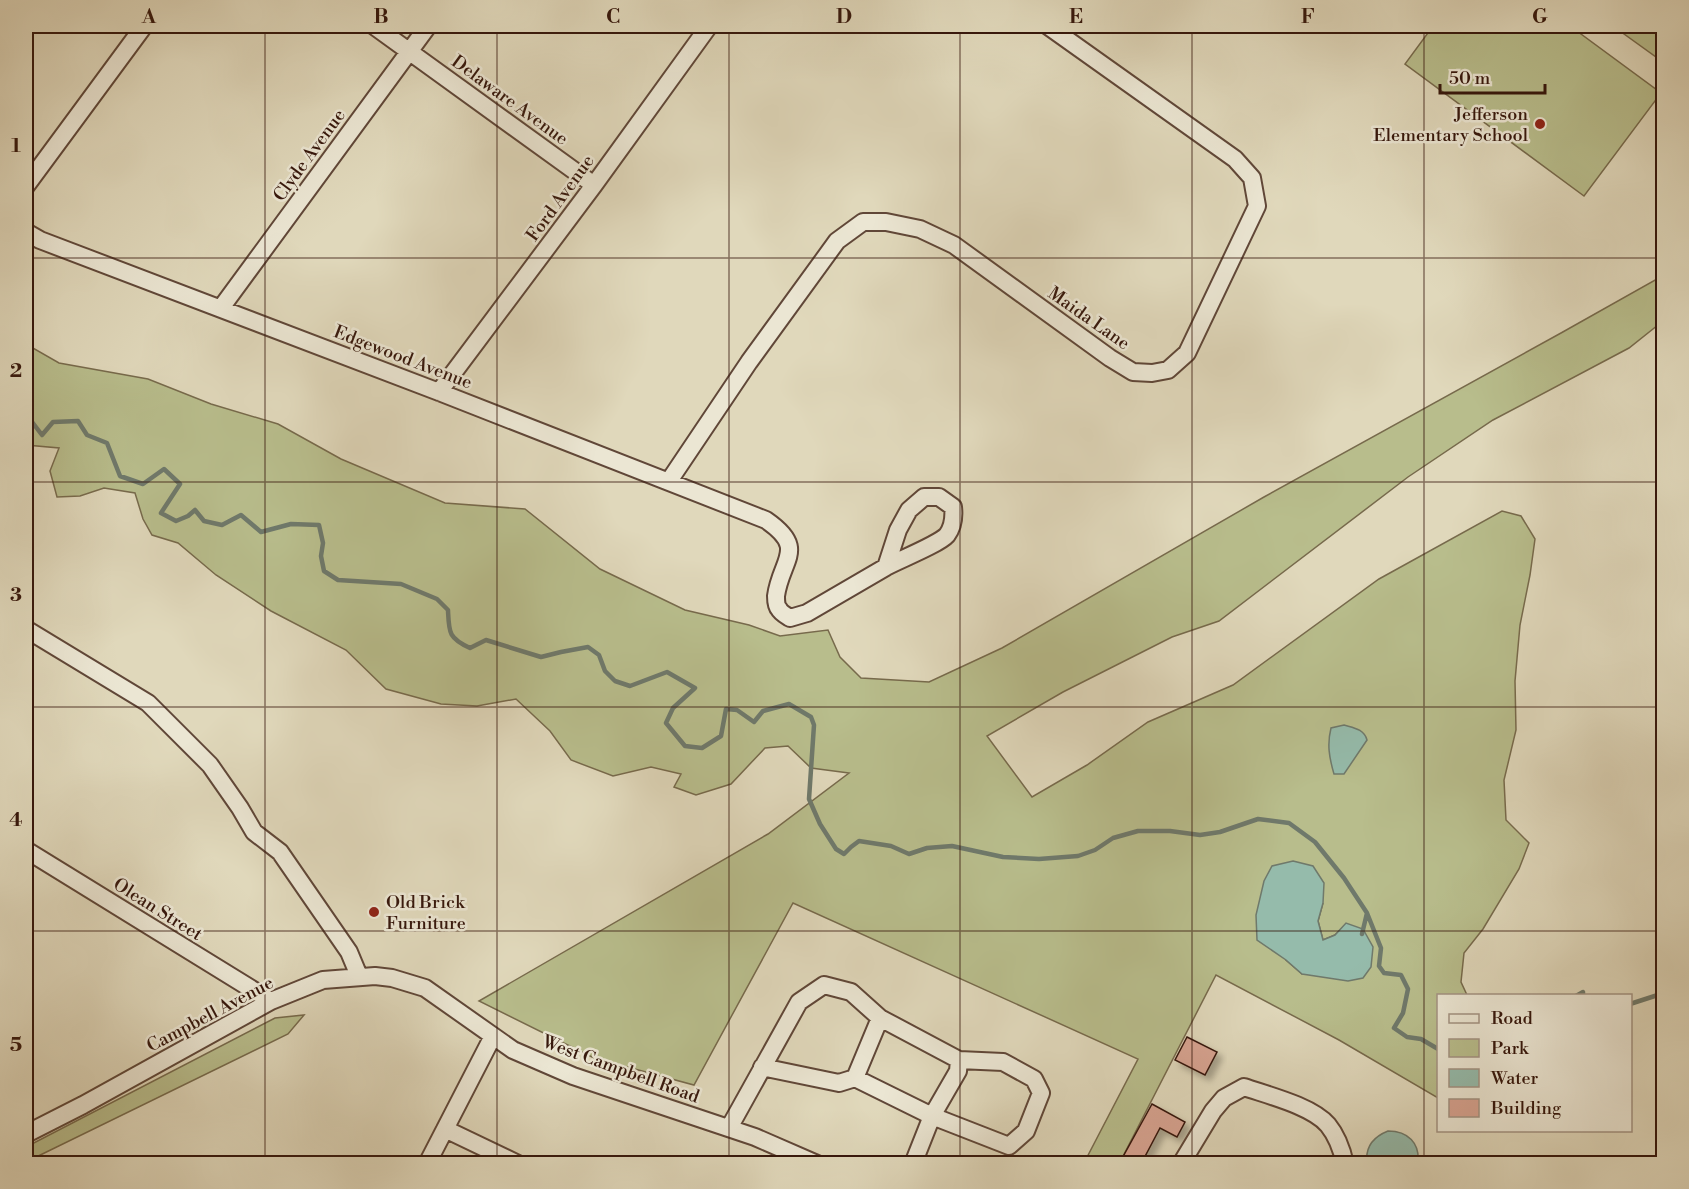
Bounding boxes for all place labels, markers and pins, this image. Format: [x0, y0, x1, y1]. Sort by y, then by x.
place label: Jefferson Elementary School [1373, 103, 1529, 147]
marker: Jefferson Elementary School [1533, 117, 1547, 131]
place label: Old Brick Furniture [386, 891, 466, 935]
marker: Old Brick Furniture [367, 905, 381, 919]

